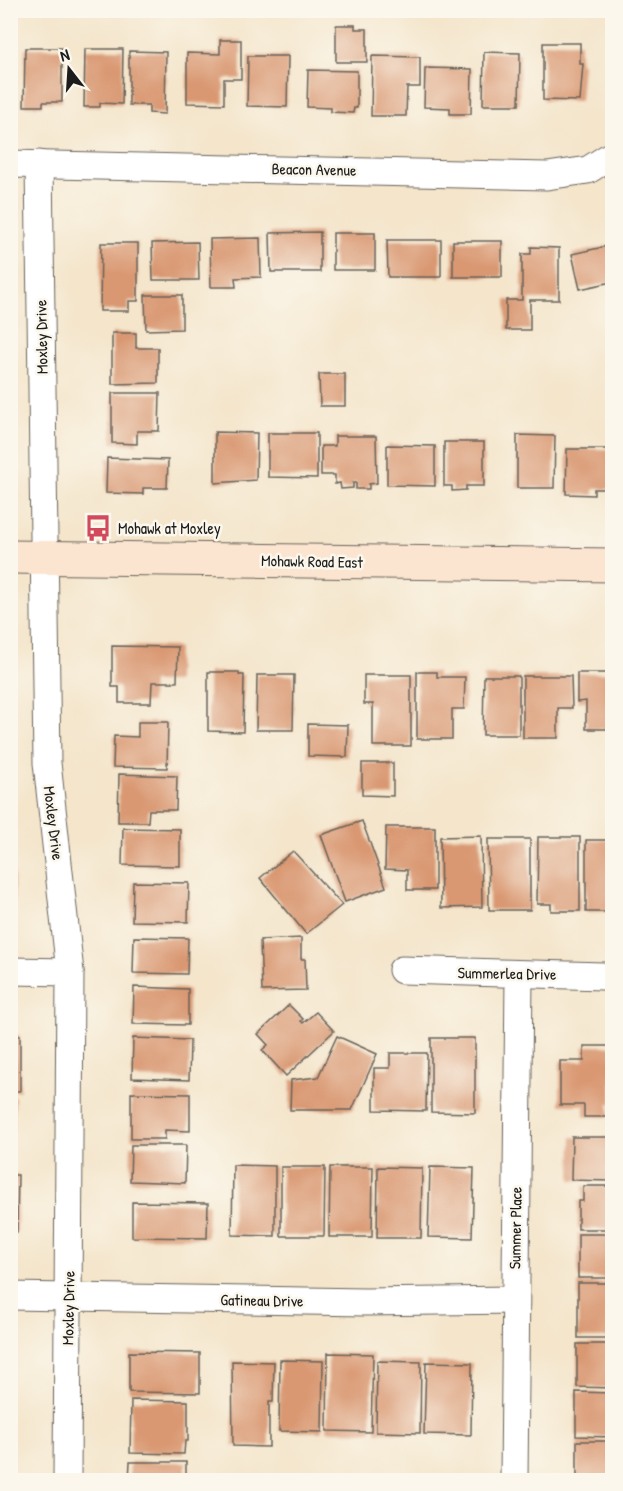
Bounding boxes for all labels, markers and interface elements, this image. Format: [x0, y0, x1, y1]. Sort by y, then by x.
north arrow [39, 39, 99, 99]
text: N [57, 43, 72, 66]
street label: Beacon Avenue [271, 157, 357, 181]
street label: Moxley Drive [29, 299, 53, 374]
bus stop icon: Mohawk at Moxley [83, 513, 113, 543]
place label: Mohawk at Moxley [118, 517, 221, 539]
street label: Mohawk Road East [261, 549, 363, 573]
street label: Moxley Drive [39, 785, 70, 862]
street label: Summerlea Drive [457, 961, 557, 985]
street label: Summer Place [503, 1186, 527, 1269]
street label: Moxley Drive [56, 1270, 80, 1345]
street label: Gatineau Drive [220, 1288, 304, 1312]

